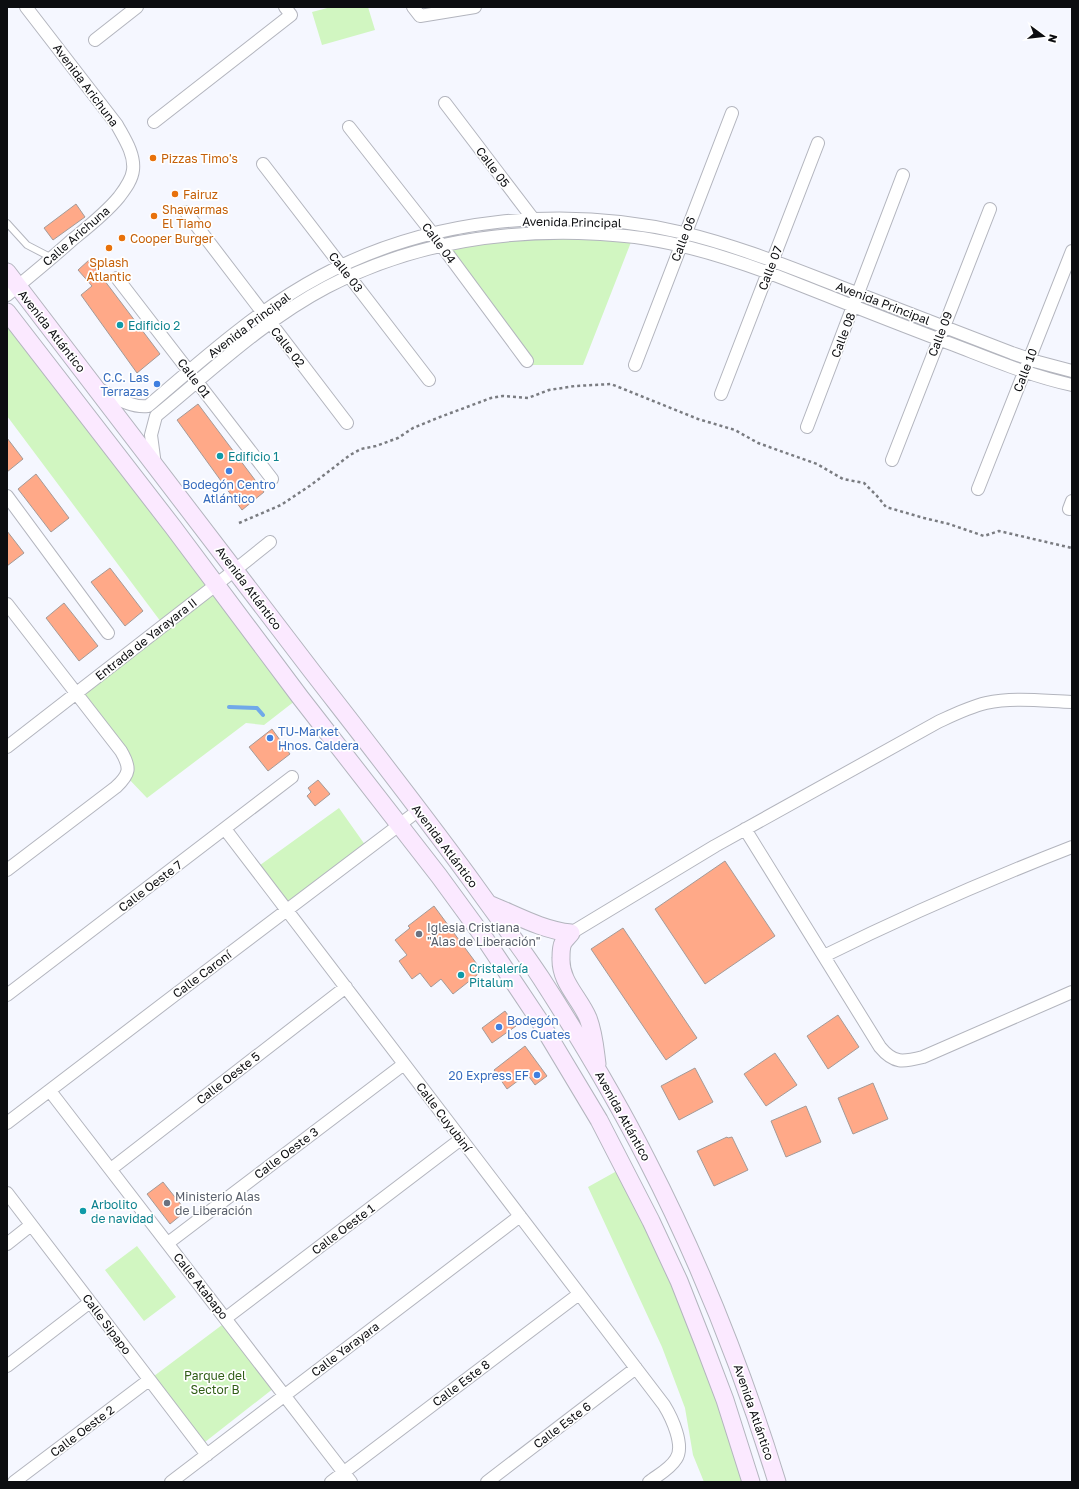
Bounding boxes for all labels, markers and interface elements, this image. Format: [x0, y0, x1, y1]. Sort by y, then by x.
north arrow [1023, 16, 1063, 56]
text: N [1046, 33, 1061, 44]
street label: Avenida Arichuna [50, 41, 122, 129]
street label: Calle 05 [473, 144, 513, 190]
place label: Pizzas Timo's [161, 151, 238, 166]
marker: Pizzas Timo's [148, 153, 158, 163]
place label: Fairuz [183, 187, 218, 202]
marker: Fairuz [170, 189, 180, 199]
place label: Shawarmas El Tiamo [162, 202, 228, 231]
street label: Calle Arichuna [39, 203, 113, 269]
marker: Shawarmas El Tiamo [149, 211, 159, 221]
street label: Avenida Principal [522, 214, 622, 230]
street label: Calle 06 [668, 214, 698, 264]
street label: Calle 04 [419, 220, 459, 266]
place label: Cooper Burger [130, 231, 214, 246]
marker: Cooper Burger [117, 233, 127, 243]
marker: Splash Atlantic [104, 243, 114, 253]
street label: Calle 07 [755, 244, 785, 292]
street label: Calle 03 [326, 249, 366, 295]
place label: Splash Atlantic [87, 255, 132, 284]
street label: Avenida Principal [834, 278, 932, 328]
street label: Avenida Atlántico [15, 287, 89, 375]
street label: Avenida Principal [205, 289, 293, 361]
street label: Calle 09 [925, 309, 955, 359]
street label: Calle 08 [828, 310, 858, 360]
place label: Edificio 2 [128, 318, 180, 333]
marker: Edificio 2 [115, 320, 125, 330]
street label: Calle 02 [268, 324, 308, 370]
street label: Calle 10 [1010, 346, 1040, 394]
street label: Calle 01 [174, 355, 214, 401]
place label: C.C. Las Terrazas [100, 370, 149, 399]
marker: C.C. Las Terrazas [152, 379, 162, 389]
place label: Edificio 1 [228, 449, 279, 464]
marker: Edificio 1 [215, 451, 225, 461]
marker: Bodegón Centro Atlántico [224, 466, 234, 476]
place label: Bodegón Centro Atlántico [182, 477, 276, 506]
street label: Avenida Atlántico [213, 543, 285, 633]
street label: Entrada de Yarayara II [92, 595, 200, 683]
place label: TU-Market Hnos. Caldera [278, 724, 359, 753]
marker: TU-Market Hnos. Caldera [265, 733, 275, 743]
street label: Avenida Atlántico [409, 801, 481, 891]
street label: Calle Oeste 7 [115, 857, 185, 915]
place label: Iglesia Cristiana "Alas de Liberación" [427, 920, 540, 949]
marker: Iglesia Cristiana "Alas de Liberación" [414, 929, 424, 939]
street label: Calle Caroní [170, 947, 235, 1001]
place label: Cristalería Pitalum [469, 961, 528, 990]
marker: Cristalería Pitalum [456, 970, 466, 980]
place label: Bodegón Los Cuates [507, 1013, 570, 1042]
marker: Bodegón Los Cuates [494, 1022, 504, 1032]
street label: Calle Oeste 5 [193, 1049, 263, 1107]
place label: 20 Express EF [449, 1068, 529, 1083]
street label: Avenida Atlántico [592, 1068, 654, 1164]
marker: 20 Express EF [532, 1070, 542, 1080]
street label: Calle Cuyubiní [413, 1079, 475, 1155]
street label: Calle Oeste 3 [251, 1124, 321, 1182]
place label: Ministerio Alas de Liberación [175, 1189, 260, 1218]
place label: Arbolito de navidad [91, 1197, 154, 1226]
marker: Ministerio Alas de Liberación [162, 1198, 172, 1208]
street label: Calle Oeste 1 [308, 1200, 378, 1258]
marker: Arbolito de navidad [78, 1206, 88, 1216]
street label: Calle Atabapo [170, 1250, 232, 1322]
street label: Calle Sipapo [79, 1291, 135, 1357]
street label: Calle Yarayara [308, 1318, 382, 1380]
street label: Calle Este 8 [429, 1356, 493, 1410]
street label: Avenida Atlántico [731, 1362, 777, 1462]
park label: Parque del Sector B [184, 1368, 246, 1397]
street label: Calle Este 6 [530, 1398, 594, 1452]
street label: Calle Oeste 2 [47, 1402, 117, 1460]

